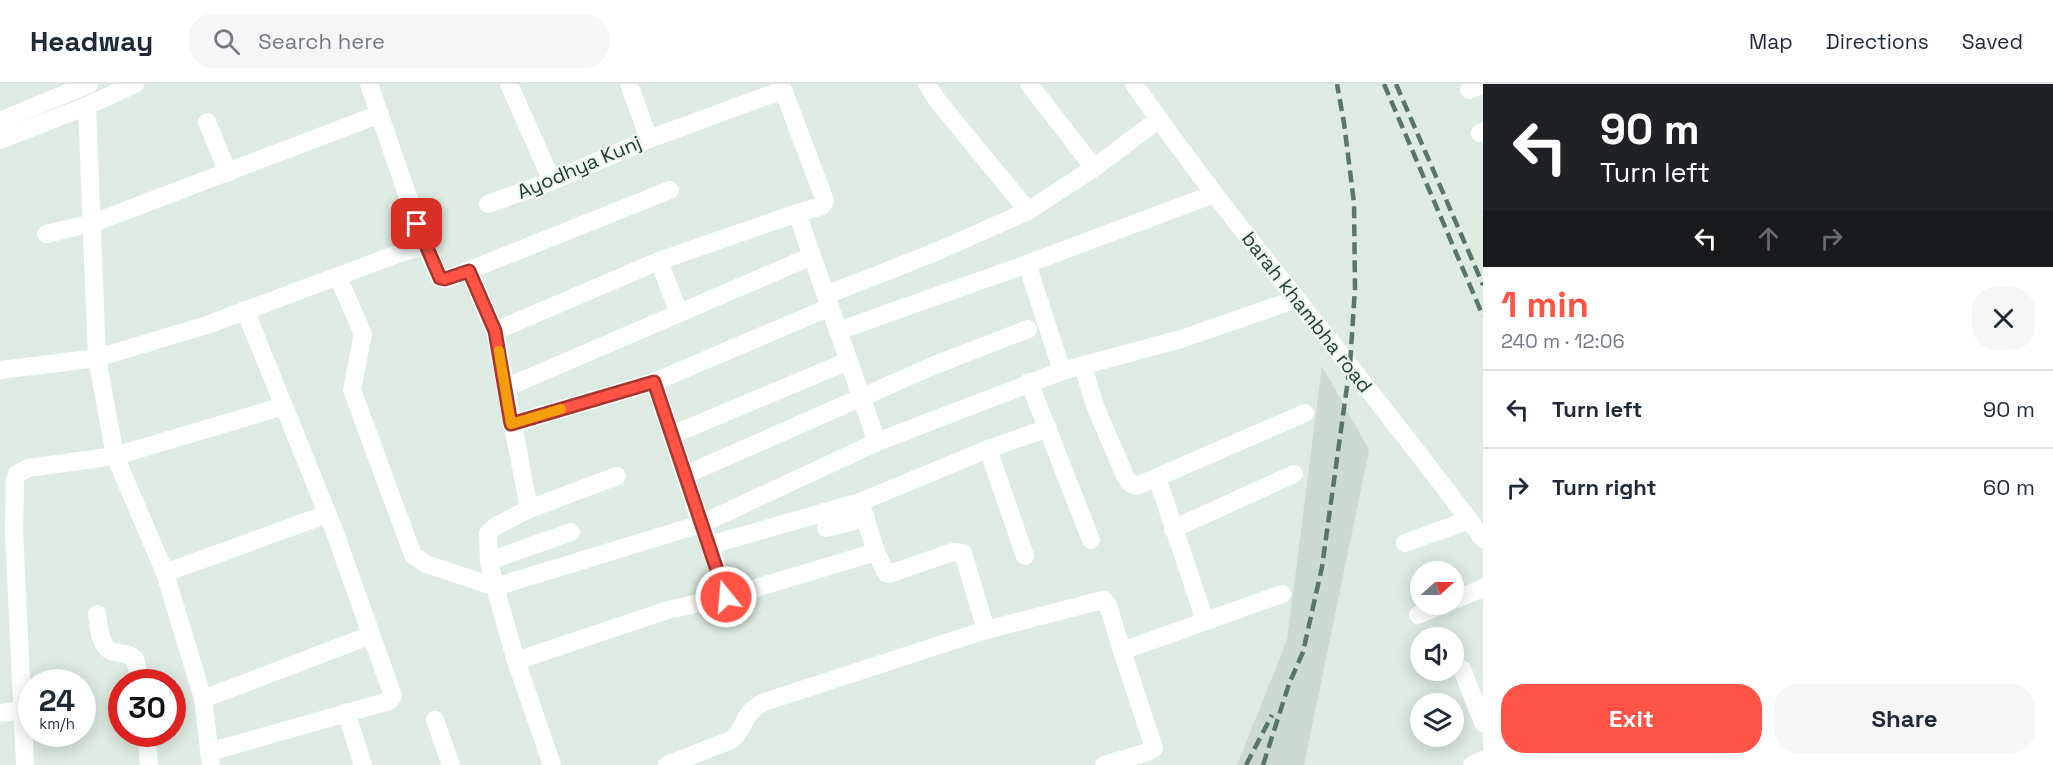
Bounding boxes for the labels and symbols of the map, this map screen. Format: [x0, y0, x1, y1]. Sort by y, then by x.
street label: Ayodhya Kunj [513, 129, 645, 205]
pin [391, 198, 442, 249]
street label: barah khambha road [1236, 226, 1378, 398]
north arrow [1410, 561, 1464, 615]
position arrow [694, 565, 758, 629]
speed limit sign: 30 [108, 669, 186, 747]

